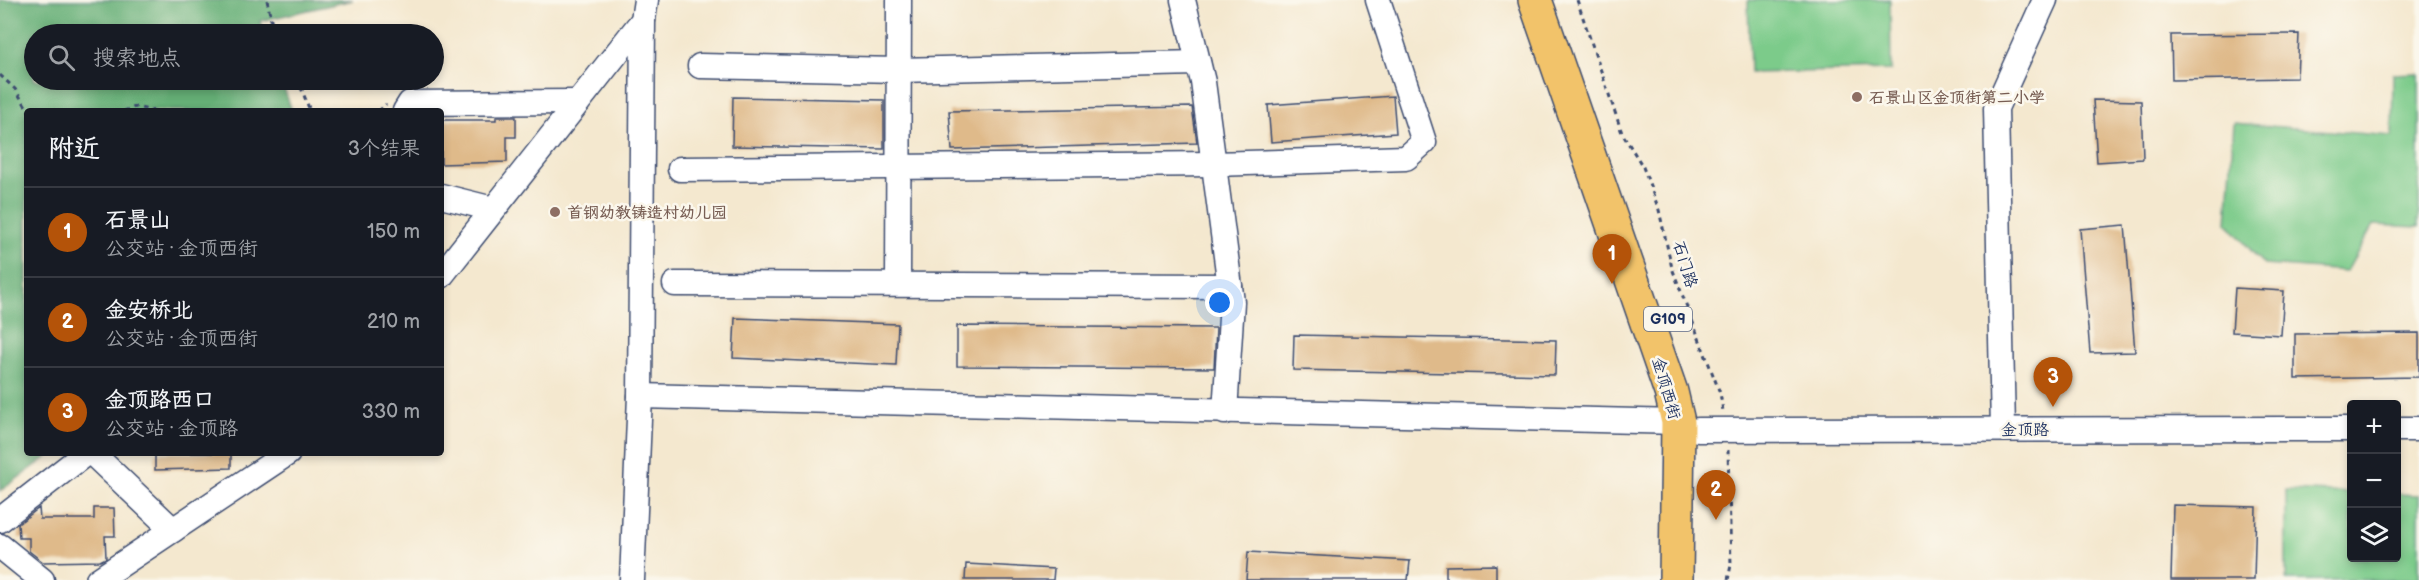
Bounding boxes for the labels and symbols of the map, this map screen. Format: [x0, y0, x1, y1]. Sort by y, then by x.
place label: 石景山区金顶街第二小学 [1869, 89, 2045, 108]
marker: 石景山区金顶街第二小学 [1850, 90, 1864, 104]
place label: 首钢幼教铸造村幼儿园 [567, 204, 727, 223]
marker: 首钢幼教铸造村幼儿园 [548, 205, 562, 219]
pin: 1 [1592, 234, 1632, 284]
street label: 石门路 [1668, 239, 1701, 290]
your location [1205, 288, 1234, 317]
road number: G109 [1644, 307, 1692, 331]
street label: 金顶西街 [1648, 355, 1684, 422]
pin: 3 [2034, 358, 2072, 407]
street label: 金顶路 [2001, 421, 2049, 440]
pin: 2 [1696, 470, 1736, 520]

